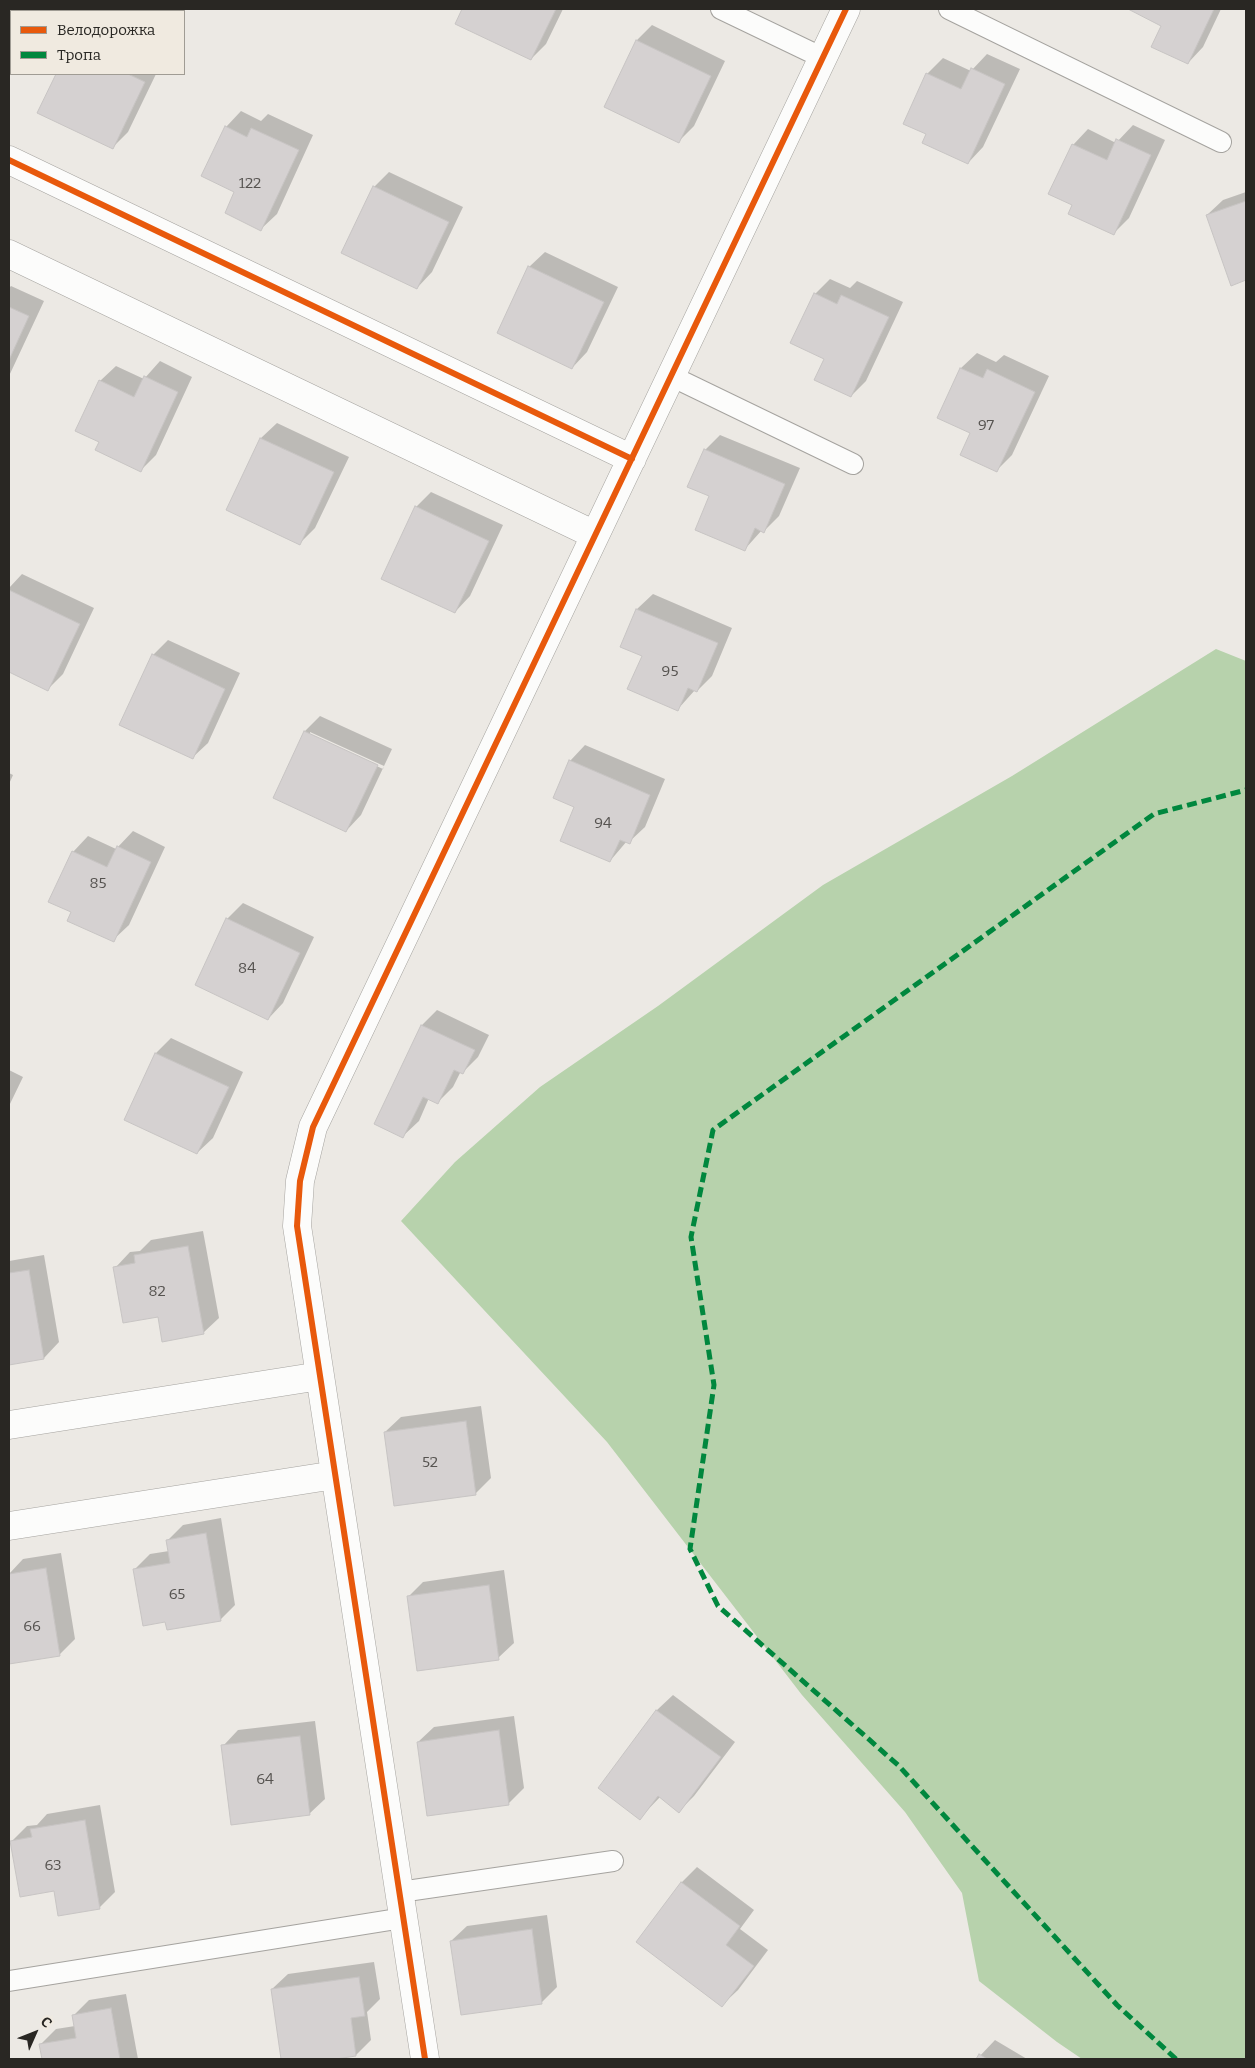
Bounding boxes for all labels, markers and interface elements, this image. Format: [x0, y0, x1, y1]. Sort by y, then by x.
legend [10, 10, 185, 75]
text: Велодорожка [57, 21, 155, 39]
text: Тропа [57, 46, 101, 64]
house number: 122 [239, 175, 261, 193]
house number: 97 [978, 417, 994, 435]
house number: 95 [662, 663, 678, 681]
house number: 94 [594, 815, 612, 833]
house number: 85 [89, 875, 107, 893]
house number: 84 [238, 960, 256, 978]
house number: 82 [148, 1283, 166, 1301]
house number: 52 [422, 1454, 438, 1472]
house number: 65 [169, 1586, 185, 1604]
house number: 66 [23, 1618, 41, 1636]
house number: 64 [256, 1771, 274, 1789]
house number: 63 [44, 1857, 62, 1875]
north arrow [10, 2008, 60, 2058]
text: С [37, 2013, 55, 2031]

